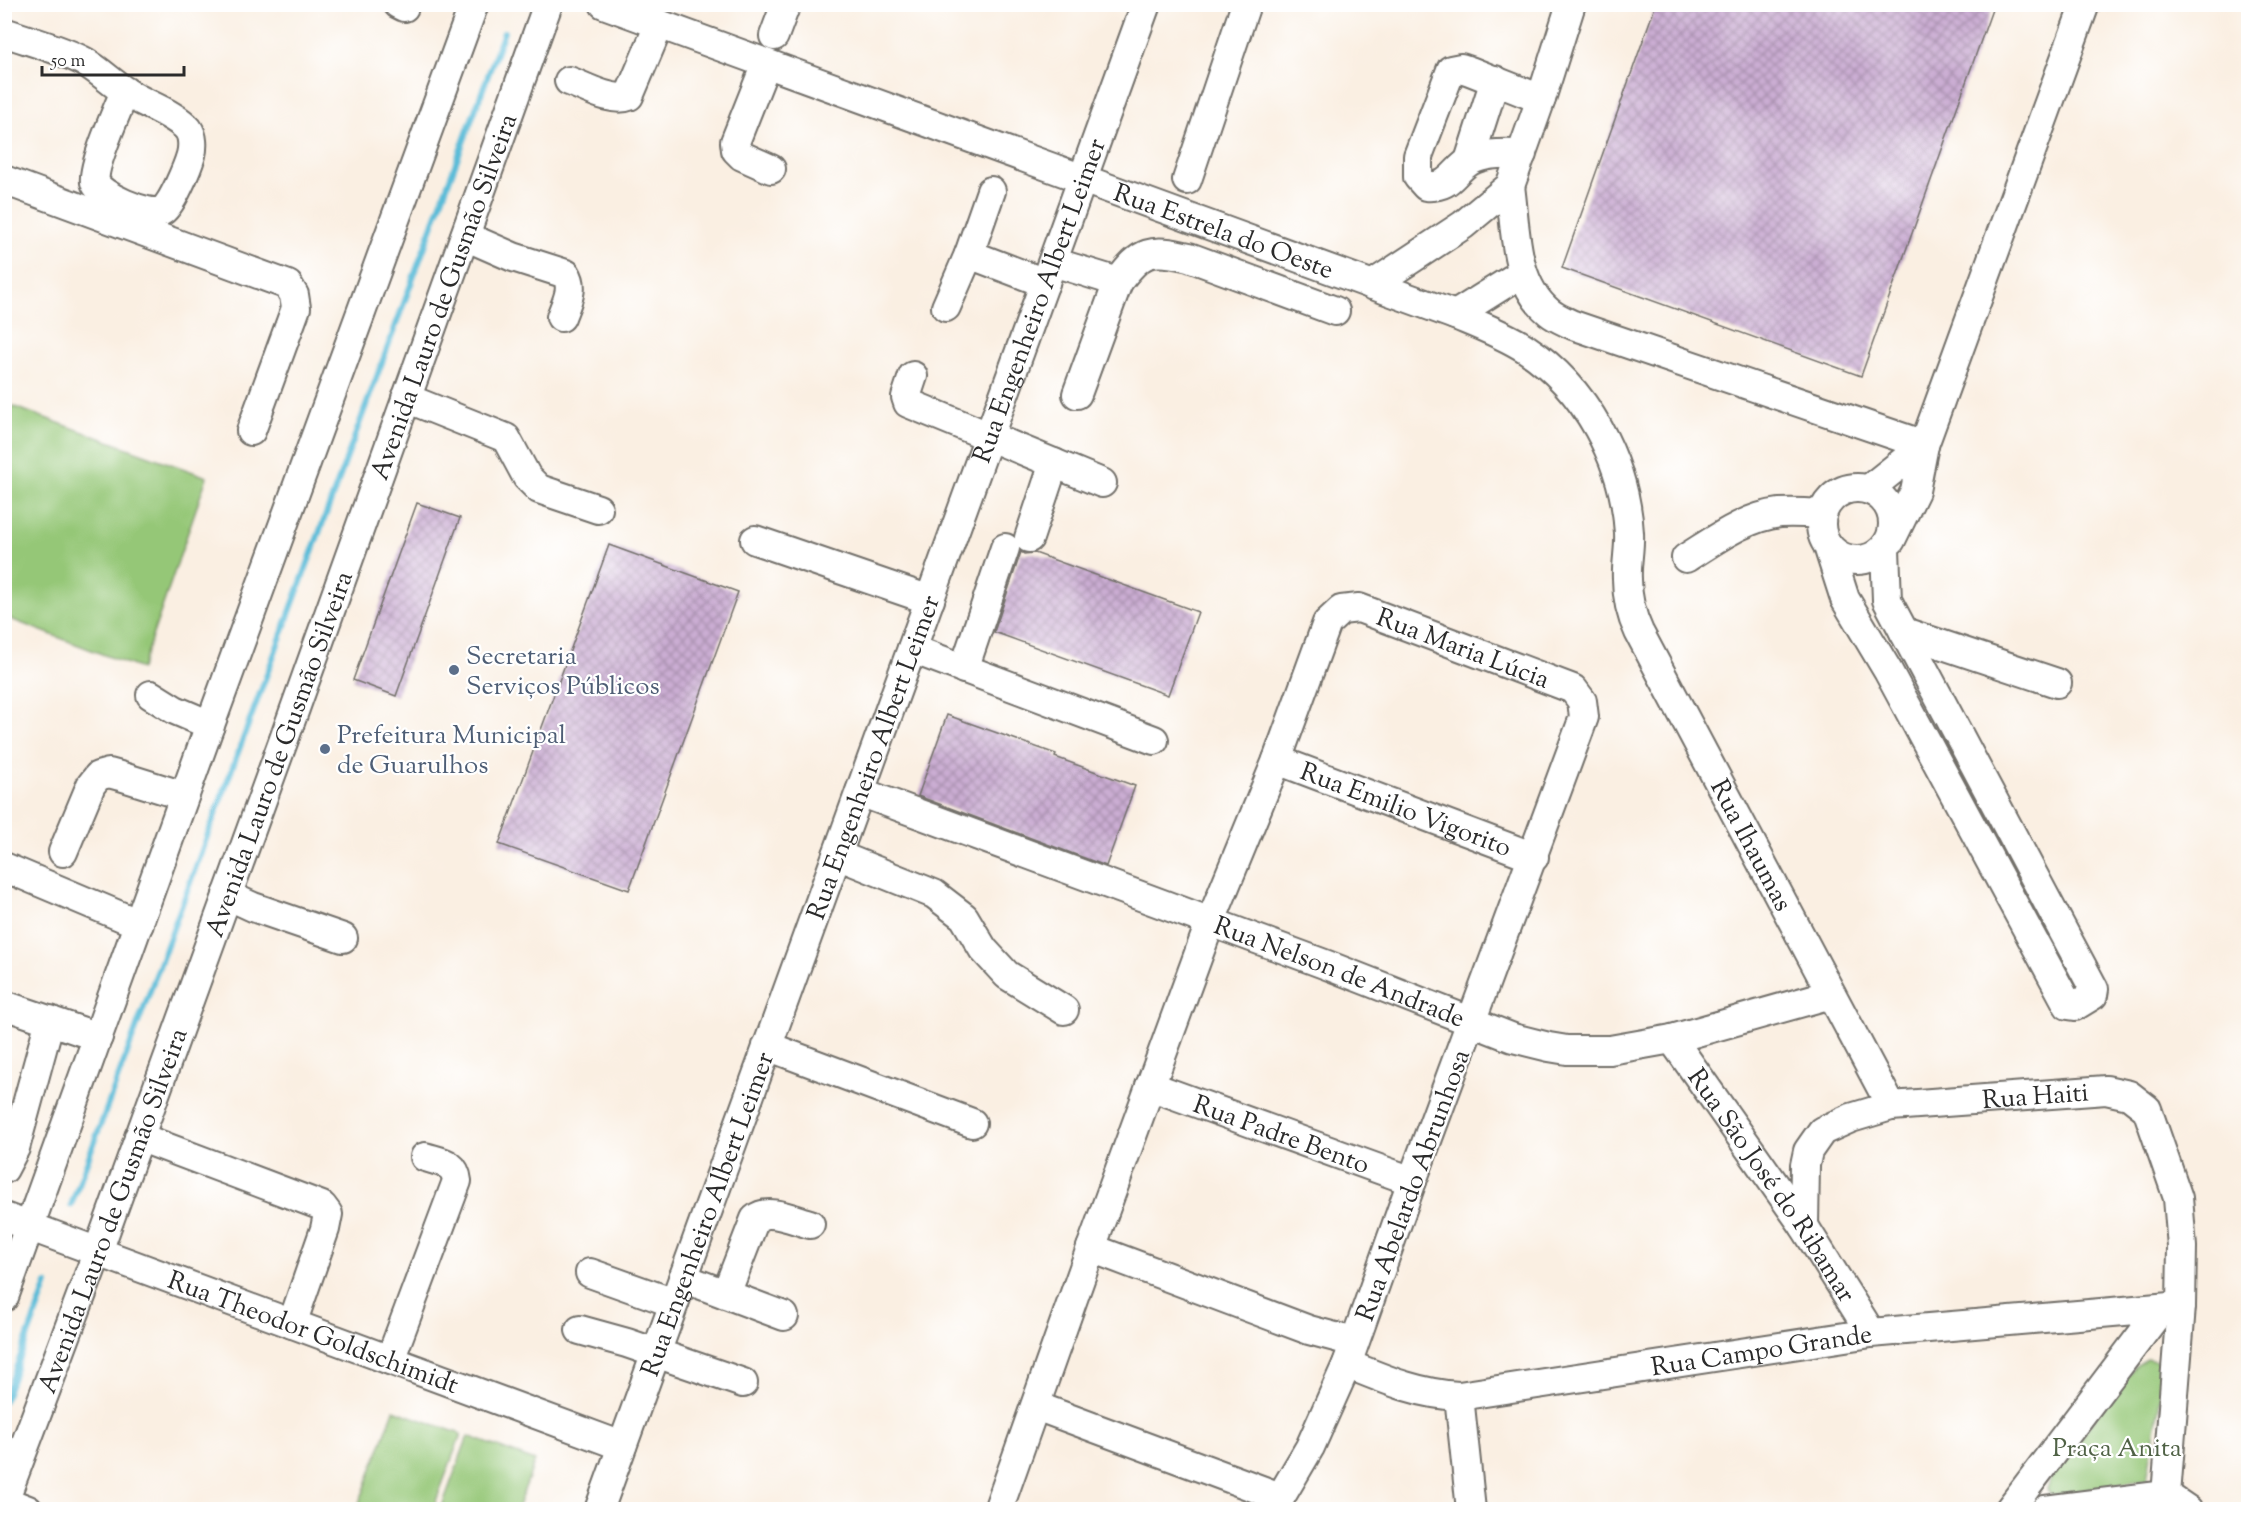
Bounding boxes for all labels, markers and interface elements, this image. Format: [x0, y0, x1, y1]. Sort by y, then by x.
scale bar [42, 39, 184, 77]
text: 50 m [50, 49, 86, 75]
street label: Avenida Lauro de Gusmão Silveira [363, 109, 528, 486]
street label: Rua Engenheiro Albert Leimer [965, 134, 1117, 469]
street label: Rua Estrela do Oeste [1108, 176, 1338, 290]
street label: Avenida Lauro de Gusmão Silveira [198, 566, 364, 943]
street label: Rua Engenheiro Albert Leimer [799, 590, 951, 925]
street label: Rua Maria Lúcia [1371, 600, 1554, 699]
place label: Secretaria Serviços Públicos [466, 639, 660, 706]
marker: Secretaria Serviços Públicos [447, 663, 461, 677]
place label: Prefeitura Municipal de Guarulhos [337, 718, 566, 785]
marker: Prefeitura Municipal de Guarulhos [318, 742, 332, 756]
street label: Rua Emilio Vigorito [1294, 754, 1516, 868]
street label: Rua Ihaumas [1700, 773, 1800, 918]
street label: Rua Nelson de Andrade [1208, 909, 1470, 1038]
street label: Avenida Lauro de Gusmão Silveira [30, 1023, 198, 1399]
street label: Rua Abelardo Abrunhosa [1348, 1045, 1481, 1327]
street label: Rua Engenheiro Albert Leimer [633, 1047, 785, 1382]
street label: Rua São José do Ribamar [1677, 1062, 1863, 1310]
street label: Rua Haiti [1981, 1075, 2090, 1120]
street label: Rua Padre Bento [1187, 1087, 1374, 1185]
street label: Rua Theodor Goldschimidt [162, 1263, 463, 1405]
street label: Rua Campo Grande [1649, 1317, 1875, 1387]
park label: Praça Anita [2052, 1431, 2182, 1468]

